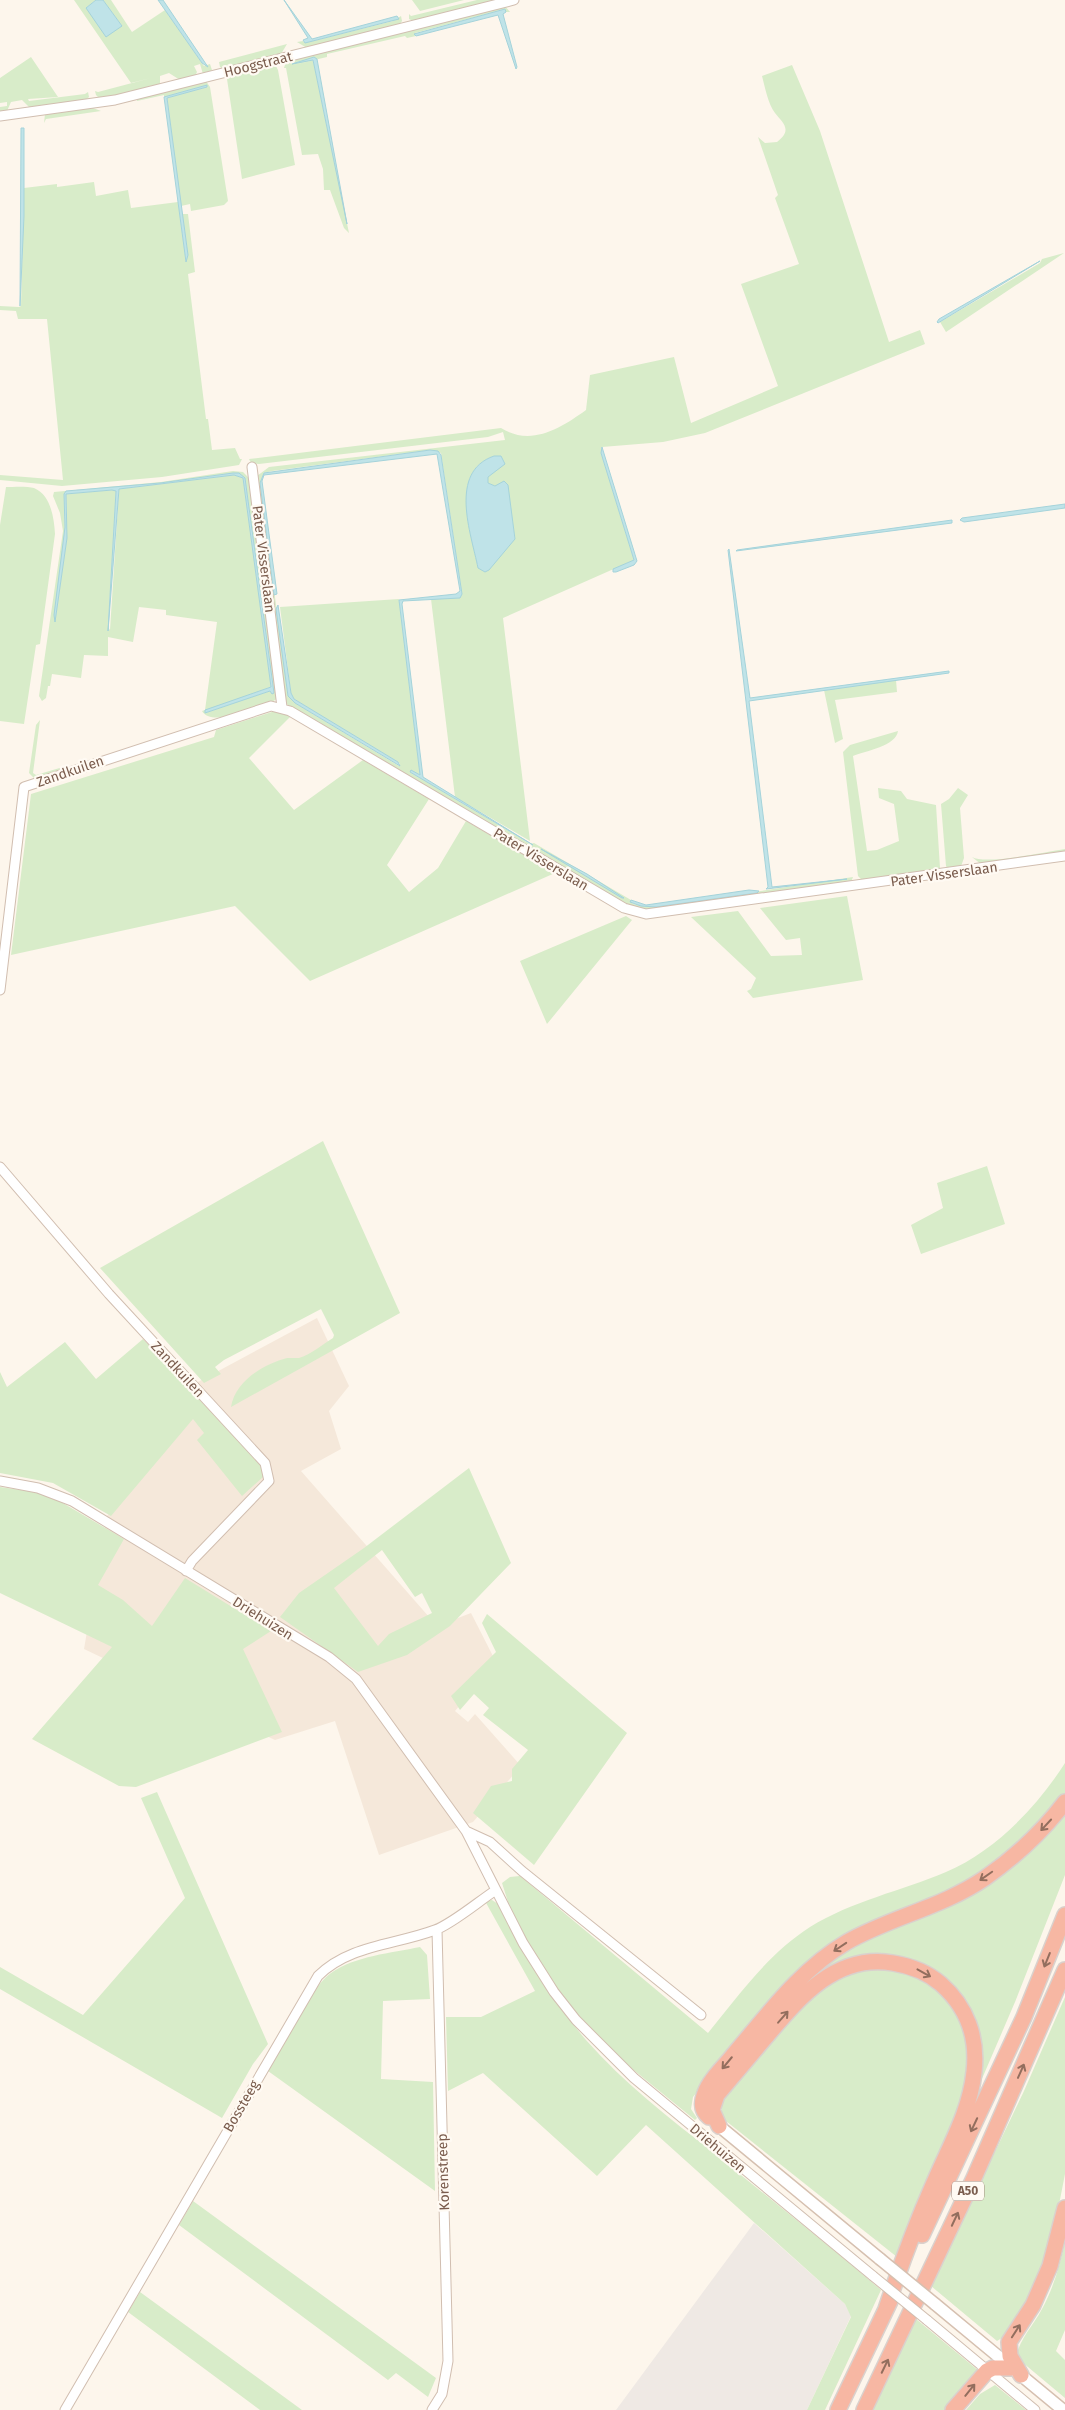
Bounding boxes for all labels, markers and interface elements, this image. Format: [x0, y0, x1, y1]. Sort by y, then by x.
street label: Hoogstraat [222, 48, 295, 81]
street label: Pater Visserslaan [248, 504, 279, 614]
street label: Zandkuilen [34, 752, 106, 791]
street label: Pater Visserslaan [490, 824, 591, 895]
street label: Pater Visserslaan [889, 859, 999, 890]
street label: Zandkuilen [147, 1338, 208, 1401]
street label: Driehuizen [229, 1593, 296, 1644]
one-way arrow [1040, 1818, 1051, 1831]
one-way arrow [979, 1871, 993, 1881]
one-way arrow [833, 1942, 847, 1952]
one-way arrow [1041, 1952, 1051, 1967]
one-way arrow [916, 1969, 931, 1979]
one-way arrow [777, 2011, 788, 2024]
one-way arrow [722, 2056, 733, 2069]
one-way arrow [1017, 2064, 1027, 2079]
street label: Bossteeg [220, 2077, 263, 2135]
one-way arrow [969, 2117, 978, 2132]
street label: Driehuizen [686, 2120, 749, 2177]
street label: Korenstreep [434, 2133, 453, 2211]
road number: A50 [952, 2182, 984, 2200]
one-way arrow [950, 2212, 960, 2227]
one-way arrow [1011, 2325, 1021, 2339]
one-way arrow [881, 2359, 890, 2374]
one-way arrow [964, 2384, 975, 2397]

